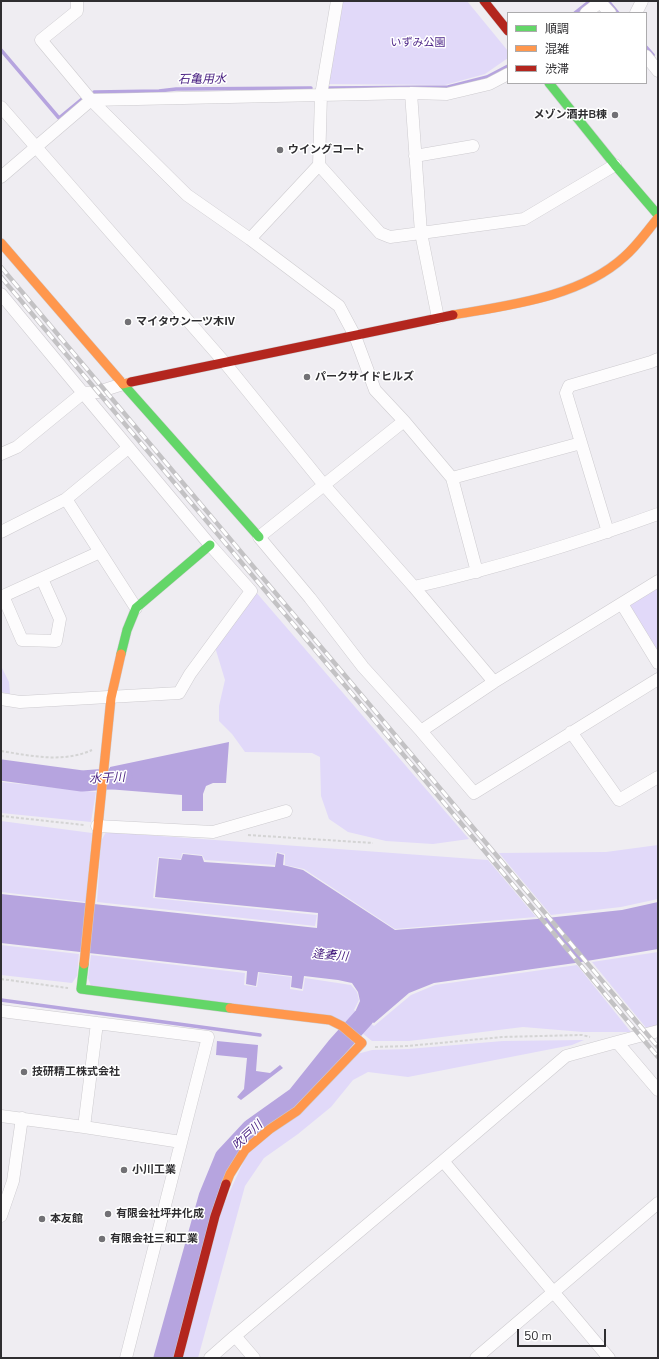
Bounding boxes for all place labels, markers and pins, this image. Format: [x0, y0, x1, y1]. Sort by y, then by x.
place label: メゾン酒井B棟 [533, 108, 607, 122]
marker: メゾン酒井B棟 [610, 110, 620, 120]
place label: ウイングコート [288, 143, 365, 157]
marker: ウイングコート [275, 145, 285, 155]
place label: マイタウン一ツ木Ⅳ [136, 315, 235, 329]
marker: マイタウン一ツ木Ⅳ [123, 317, 133, 327]
place label: パークサイドヒルズ [315, 370, 414, 384]
marker: パークサイドヒルズ [302, 372, 312, 382]
place label: 技研精工株式会社 [32, 1065, 120, 1079]
marker: 技研精工株式会社 [19, 1067, 29, 1077]
place label: 小川工業 [132, 1163, 176, 1177]
marker: 小川工業 [119, 1165, 129, 1175]
place label: 有限会社坪井化成 [116, 1207, 204, 1221]
marker: 有限会社坪井化成 [103, 1209, 113, 1219]
place label: 本友館 [50, 1212, 83, 1226]
marker: 本友館 [37, 1214, 47, 1224]
place label: 有限会社三和工業 [110, 1232, 198, 1246]
marker: 有限会社三和工業 [97, 1234, 107, 1244]

